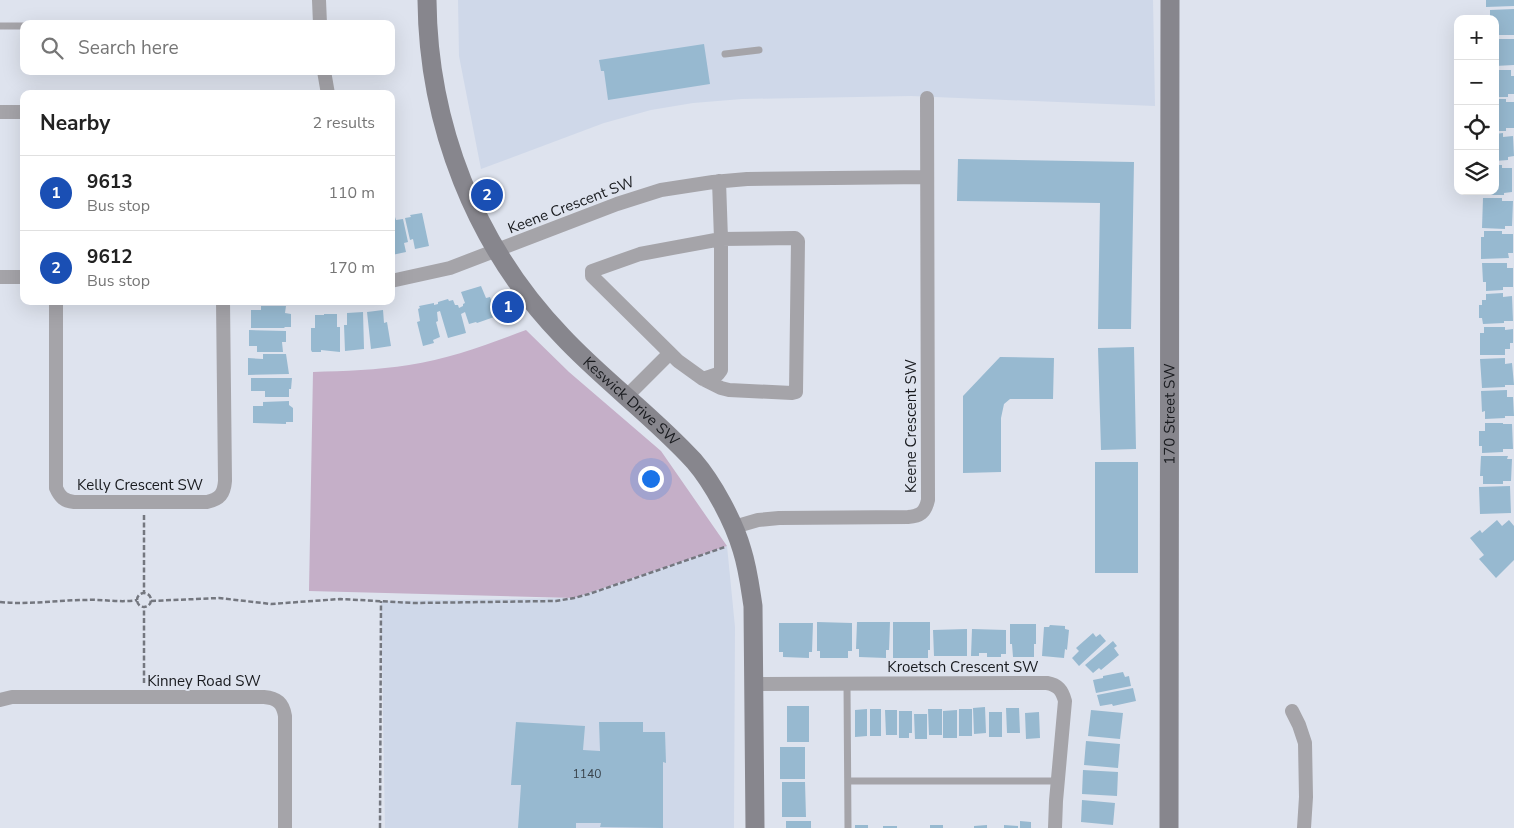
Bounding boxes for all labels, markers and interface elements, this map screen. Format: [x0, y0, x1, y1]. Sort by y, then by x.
map controls [1454, 15, 1499, 195]
button: + [1454, 15, 1499, 60]
search box [20, 20, 395, 75]
icon: search [38, 34, 66, 62]
text: Search here [78, 35, 179, 61]
button: − [1454, 60, 1499, 105]
button: locate [1454, 105, 1499, 150]
text: Nearby [40, 109, 110, 137]
text: 2 results [313, 112, 375, 134]
button: layers [1454, 150, 1499, 195]
text: 9613 [87, 169, 133, 195]
street label: Keene Crescent SW [505, 171, 638, 238]
pin: 2 [471, 176, 503, 214]
text: 1 [51, 182, 61, 204]
text: 110 m [328, 182, 375, 204]
text: Bus stop [87, 195, 150, 217]
text: 9612 [87, 244, 133, 270]
text: 2 [51, 257, 61, 279]
text: 170 m [328, 257, 375, 279]
text: Bus stop [87, 270, 150, 292]
pin: 1 [492, 288, 524, 326]
street label: Keswick Drive SW [579, 352, 684, 451]
street label: Keene Crescent SW [901, 358, 921, 493]
street label: 170 Street SW [1159, 363, 1180, 465]
your location [638, 466, 664, 492]
street label: Kelly Crescent SW [77, 475, 203, 495]
street label: Kroetsch Crescent SW [887, 657, 1039, 677]
street label: Kinney Road SW [147, 671, 261, 691]
house number: 1140 [573, 766, 601, 782]

